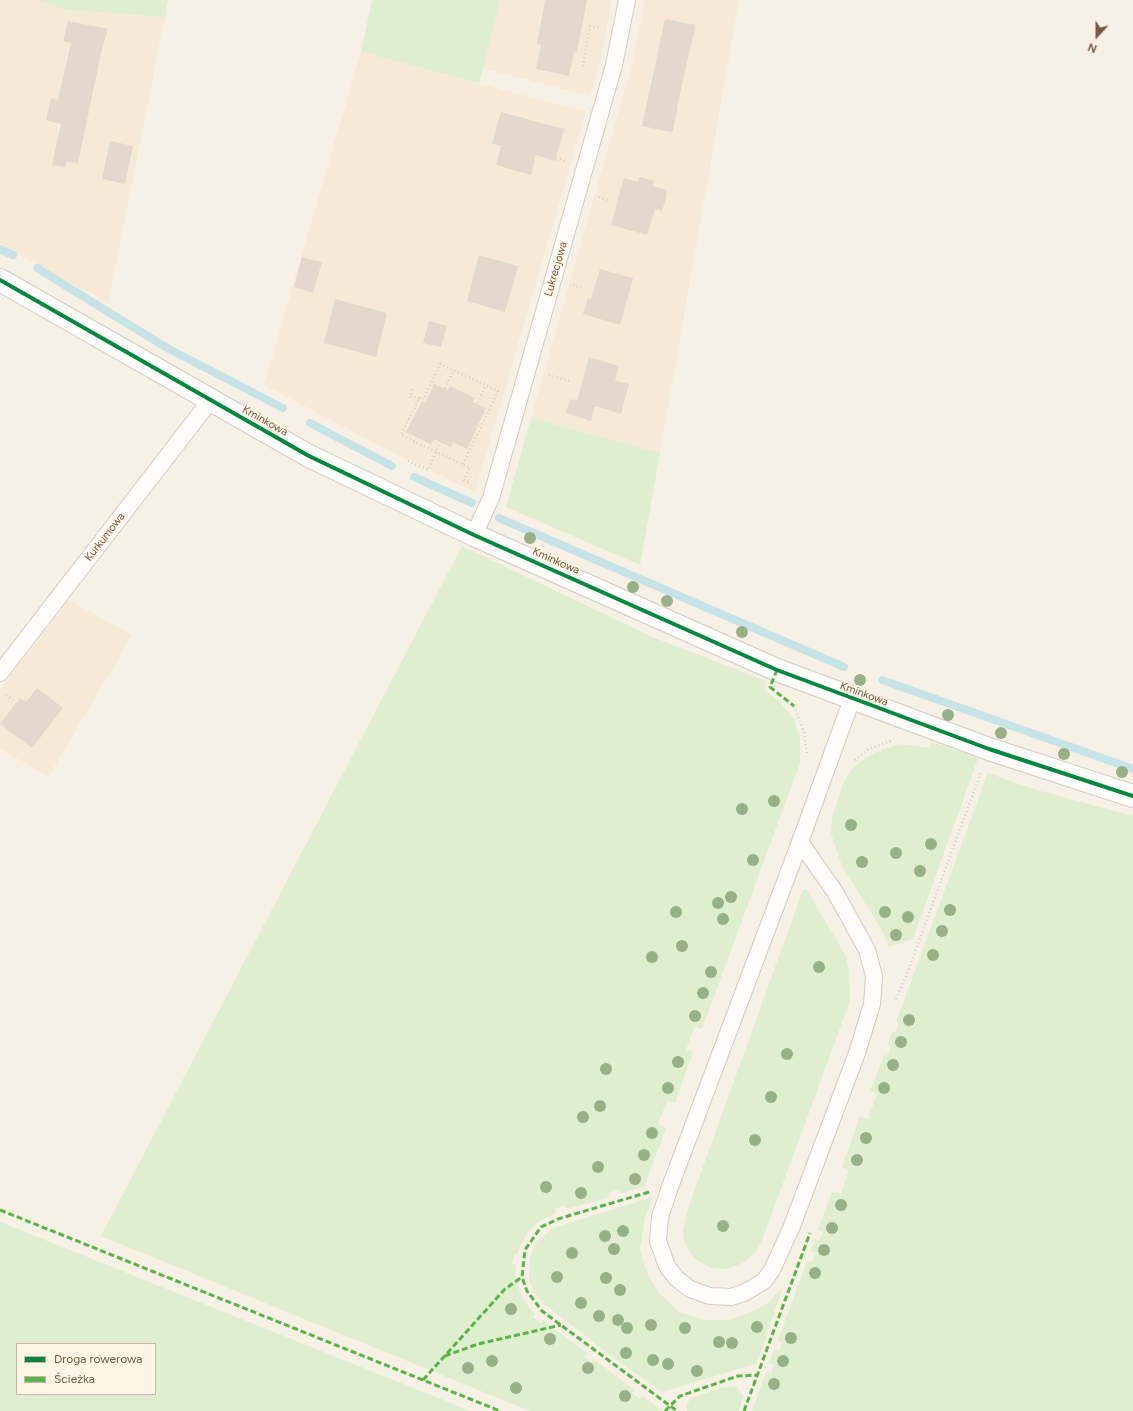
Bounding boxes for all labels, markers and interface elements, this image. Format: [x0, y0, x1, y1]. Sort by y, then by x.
north arrow [1077, 16, 1117, 56]
text: N [1086, 40, 1099, 55]
street label: Lukrecjowa [542, 240, 570, 298]
street label: Kminkowa [240, 403, 290, 439]
street label: Kurkumowa [82, 510, 128, 564]
street label: Kminkowa [530, 545, 582, 577]
street label: Kminkowa [838, 679, 890, 709]
legend [16, 1343, 156, 1395]
text: Droga rowerowa [54, 1352, 142, 1366]
text: Ścieżka [54, 1372, 95, 1386]

